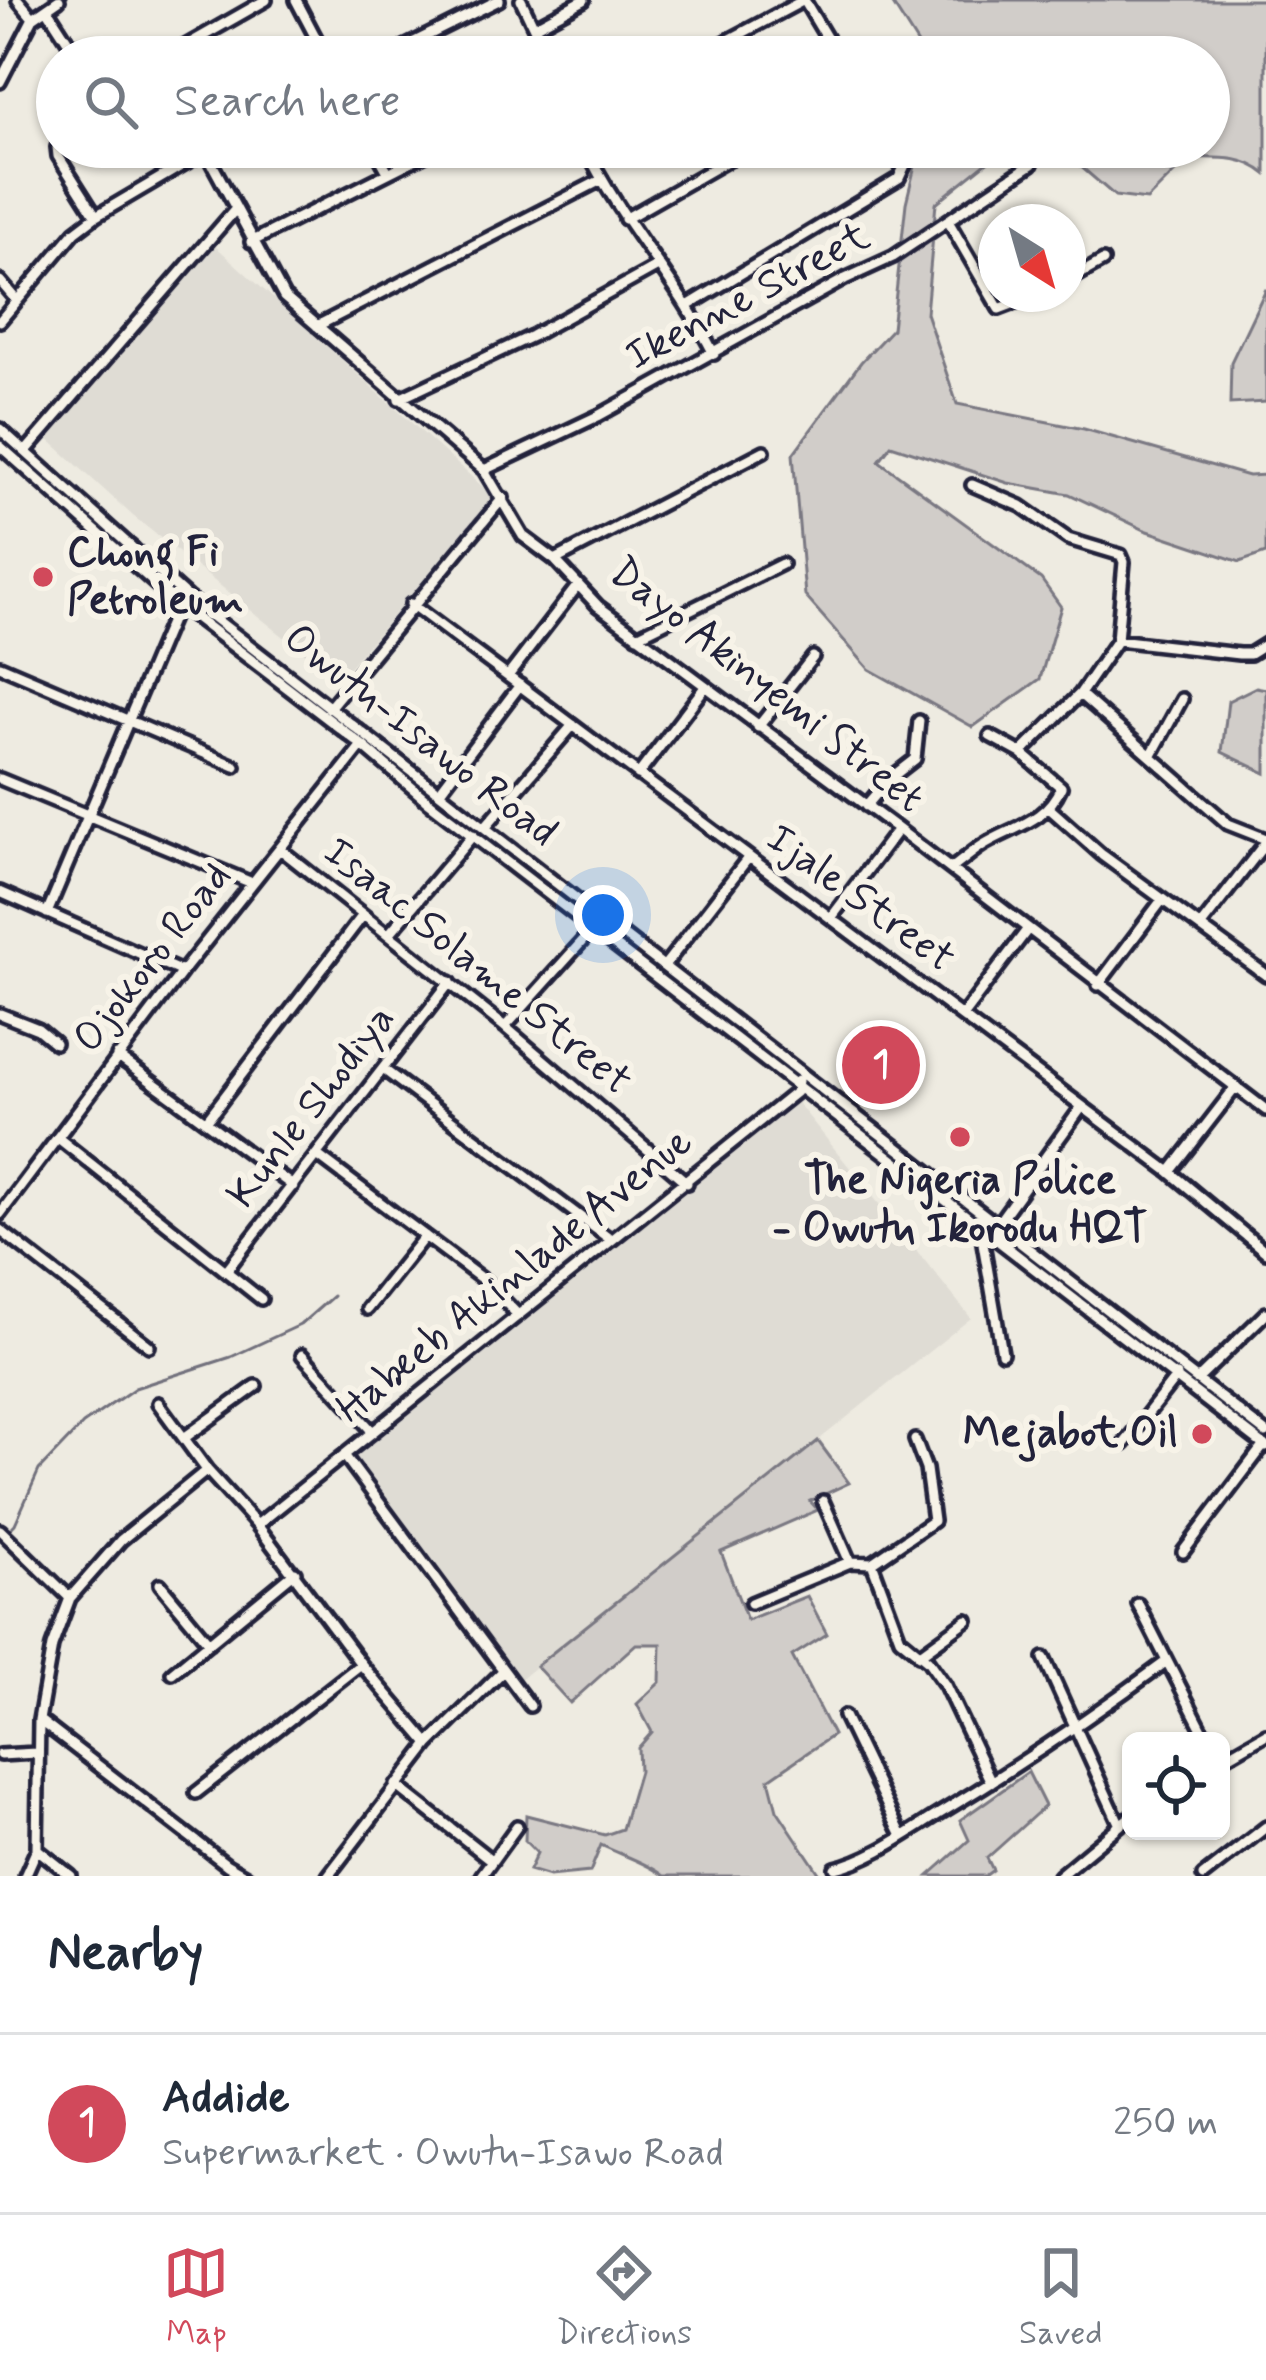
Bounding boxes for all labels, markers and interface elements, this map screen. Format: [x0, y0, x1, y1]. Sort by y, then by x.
search box [36, 36, 1230, 168]
icon: search [78, 69, 144, 135]
text: Search here [174, 73, 401, 132]
north arrow [978, 204, 1086, 312]
street label: Ikenne Street [616, 209, 880, 384]
place label: Chong Fi Petroleum [67, 526, 244, 629]
street label: Dayo Akinyemi Street [597, 546, 935, 826]
marker: Chong Fi Petroleum [30, 564, 56, 590]
street label: Owutu-Isawo Road [272, 612, 568, 860]
street label: Ijale Street [755, 812, 965, 986]
street label: Isaac Solame Street [311, 825, 643, 1109]
street label: Ojokoro Road [61, 851, 245, 1065]
your location [573, 885, 633, 945]
street label: Kunle Shodiya [215, 994, 409, 1220]
pin: 1 [842, 1020, 920, 1110]
street label: Habeeb Akinlade Avenue [326, 1115, 704, 1437]
marker: The Nigeria Police - Owutu Ikorodu HQT [947, 1124, 973, 1150]
place label: The Nigeria Police - Owutu Ikorodu HQT [772, 1154, 1148, 1257]
place label: Mejabot Oil [963, 1407, 1178, 1462]
marker: Mejabot Oil [1189, 1421, 1215, 1447]
map controls [1122, 1732, 1230, 1840]
button: locate [1122, 1732, 1230, 1840]
text: Nearby [48, 1921, 203, 1987]
text: Addide [162, 2069, 290, 2128]
text: 1 [78, 2098, 96, 2149]
text: 250 m [1113, 2098, 1218, 2149]
text: Supermarket · Owutu-Isawo Road [162, 2128, 724, 2179]
tab: Map [163, 2240, 229, 2356]
tab: Directions [556, 2240, 692, 2356]
tab: Saved [1019, 2240, 1103, 2356]

